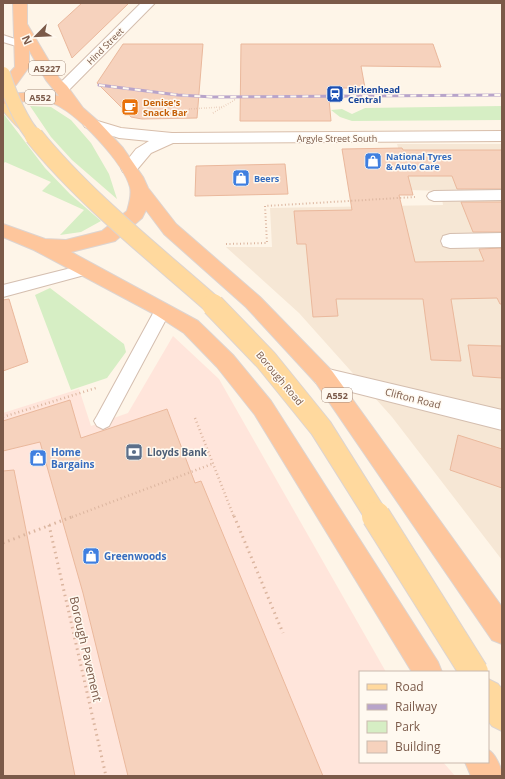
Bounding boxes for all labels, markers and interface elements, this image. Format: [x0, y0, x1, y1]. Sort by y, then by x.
north arrow [16, 16, 56, 56]
street label: Hind Street [84, 25, 126, 67]
text: N [18, 33, 35, 47]
road number: A5227 [29, 61, 65, 75]
place label: Birkenhead Central [348, 83, 400, 106]
station icon: Birkenhead Central [325, 84, 345, 104]
road number: A552 [25, 90, 55, 104]
place label: Denise's Snack Bar [143, 96, 187, 119]
cafe icon: Denise's Snack Bar [120, 97, 140, 117]
street label: Argyle Street South [297, 132, 377, 145]
place label: National Tyres & Auto Care [386, 150, 452, 173]
shop icon: National Tyres & Auto Care [363, 151, 383, 171]
shop icon: Beers [231, 168, 251, 188]
place label: Beers [254, 172, 280, 185]
street label: Borough Road [253, 348, 307, 408]
street label: Clifton Road [384, 384, 442, 412]
road number: A552 [322, 388, 352, 402]
bank icon: Lloyds Bank [124, 442, 144, 462]
place label: Home Bargains [51, 445, 95, 471]
place label: Lloyds Bank [147, 445, 208, 459]
shop icon: Home Bargains [28, 448, 48, 468]
shop icon: Greenwoods [81, 546, 101, 566]
place label: Greenwoods [104, 549, 166, 563]
street label: Borough Pavement [66, 595, 106, 703]
legend [359, 671, 489, 763]
text: Road [395, 678, 424, 695]
text: Railway [395, 698, 438, 715]
text: Park [395, 718, 421, 735]
text: Building [395, 738, 441, 755]

